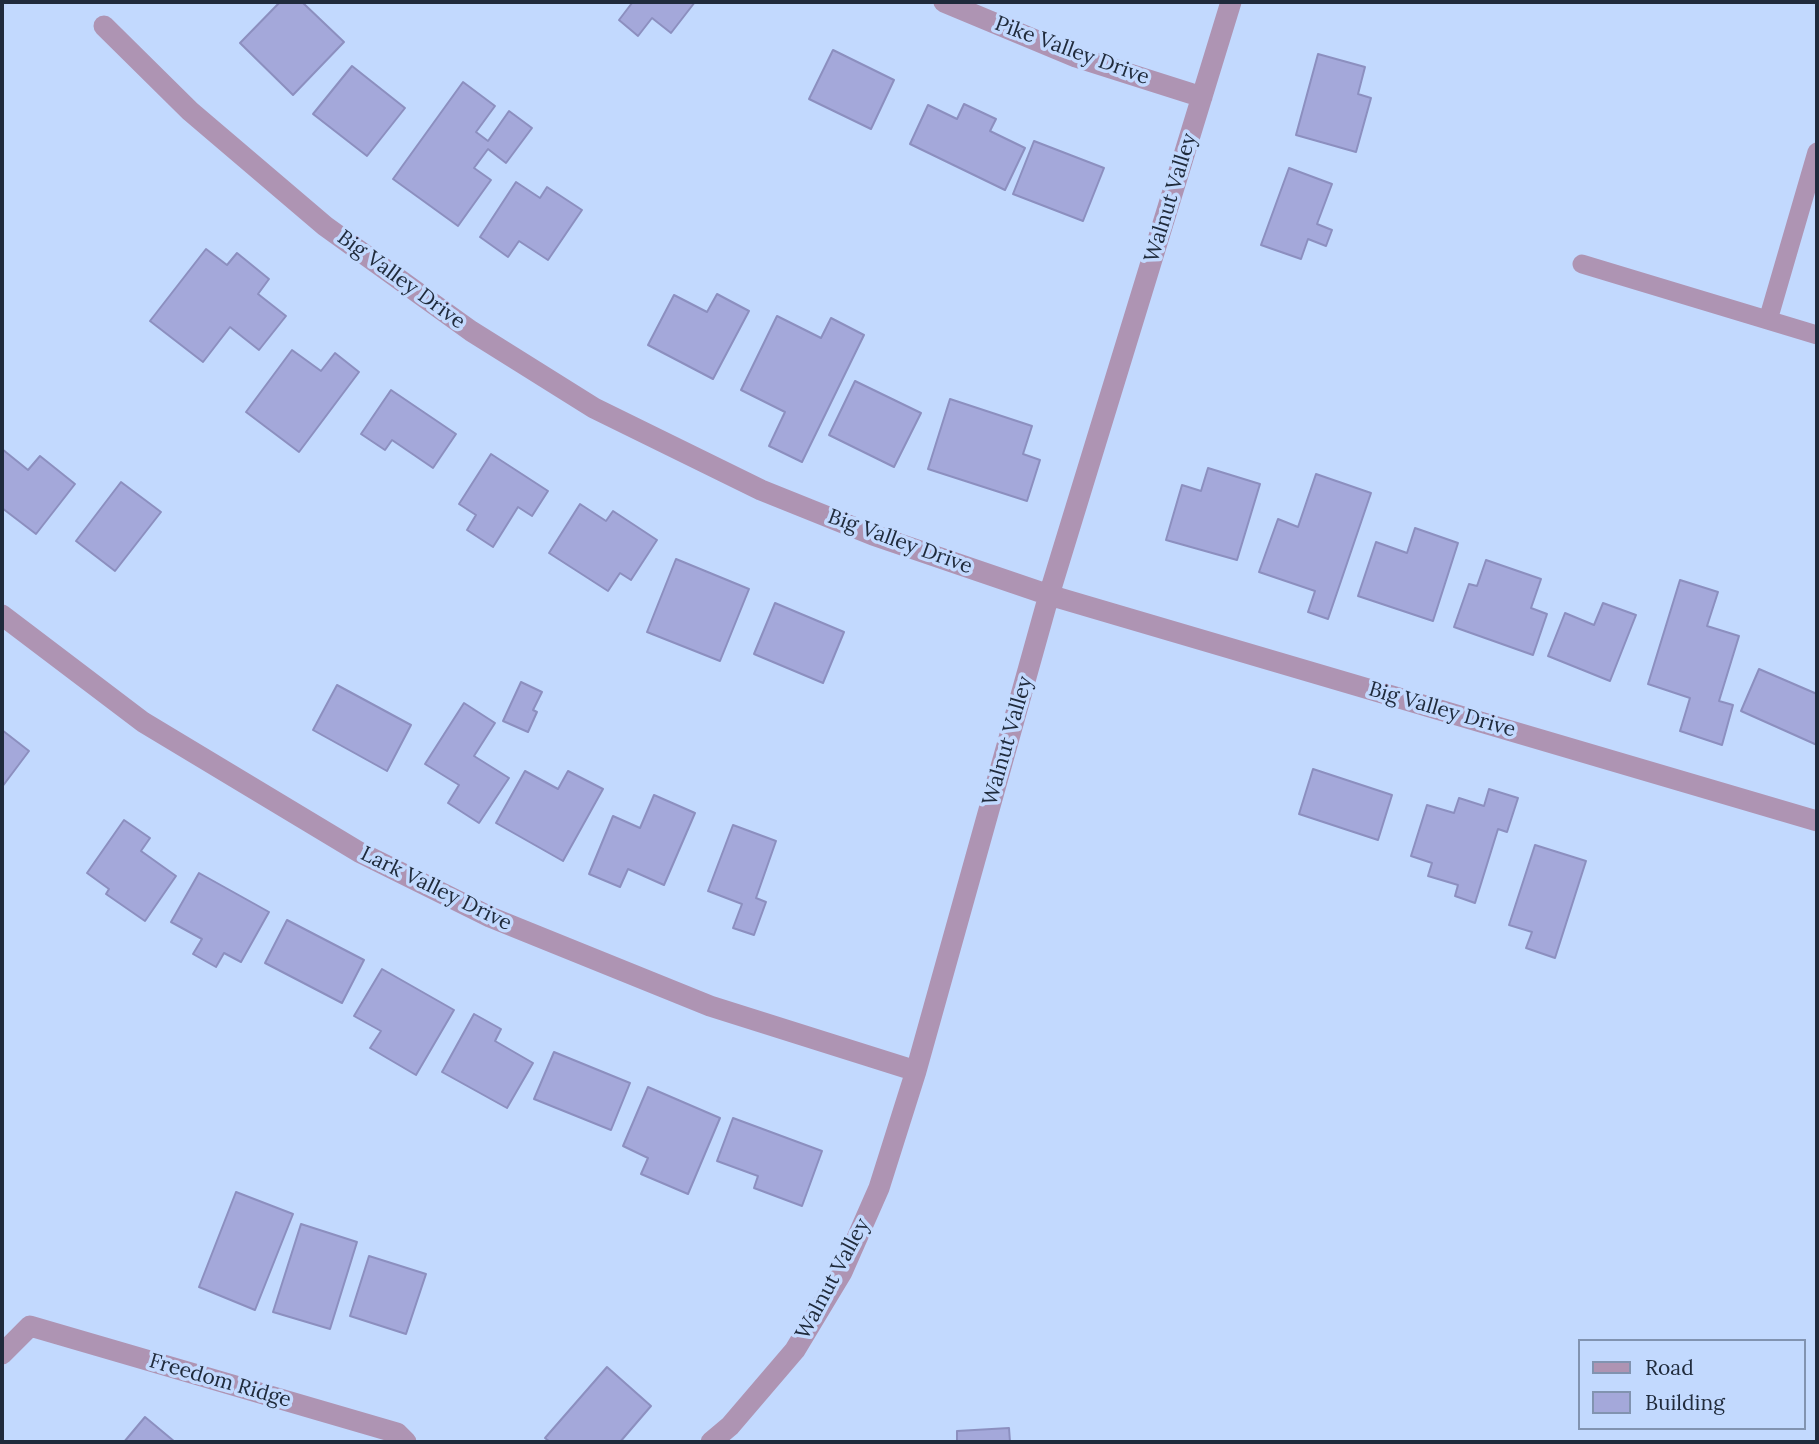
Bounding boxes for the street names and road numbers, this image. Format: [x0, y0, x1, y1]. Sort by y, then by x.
street label: Pike Valley Drive [991, 11, 1153, 91]
street label: Walnut Valley [1139, 131, 1203, 265]
street label: Big Valley Drive [332, 225, 470, 335]
street label: Big Valley Drive [824, 504, 976, 580]
street label: Walnut Valley [978, 673, 1038, 809]
street label: Big Valley Drive [1366, 677, 1518, 743]
street label: Lark Valley Drive [356, 841, 516, 937]
street label: Walnut Valley [791, 1214, 875, 1344]
street label: Freedom Ridge [146, 1349, 294, 1413]

